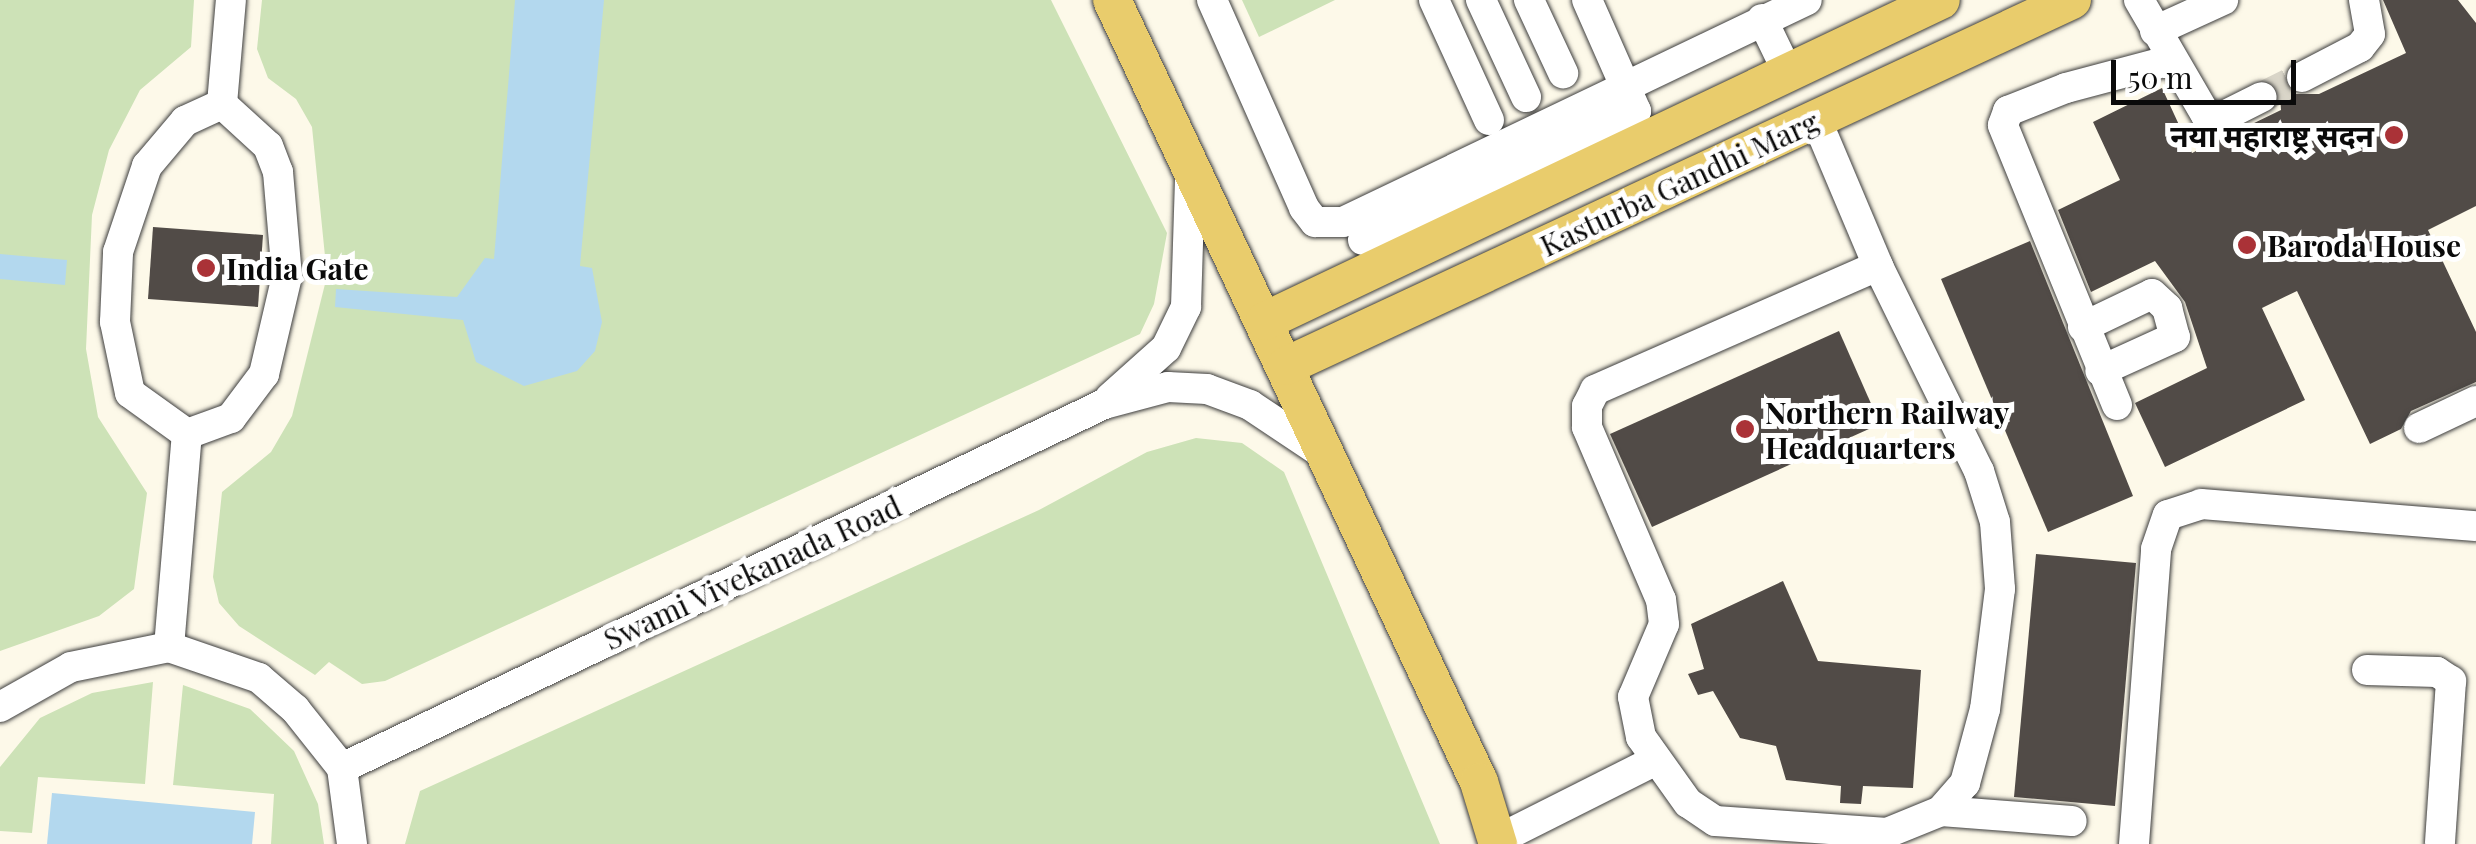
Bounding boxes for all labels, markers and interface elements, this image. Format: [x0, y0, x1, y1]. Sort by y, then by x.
scale bar [2116, 40, 2301, 102]
text: 50 m [2128, 57, 2193, 97]
street label: Kasturba Gandhi Marg [1534, 103, 1824, 263]
place label: नया महाराष्ट्र सदन [2170, 117, 2374, 153]
marker: नया महाराष्ट्र सदन [2383, 124, 2405, 146]
place label: Baroda House [2267, 227, 2461, 263]
marker: Baroda House [2236, 234, 2258, 256]
place label: India Gate [226, 250, 369, 286]
marker: India Gate [195, 257, 217, 279]
place label: Northern Railway Headquarters [1765, 394, 2009, 464]
marker: Northern Railway Headquarters [1734, 418, 1756, 440]
street label: Swami Vivekanada Road [597, 487, 907, 657]

